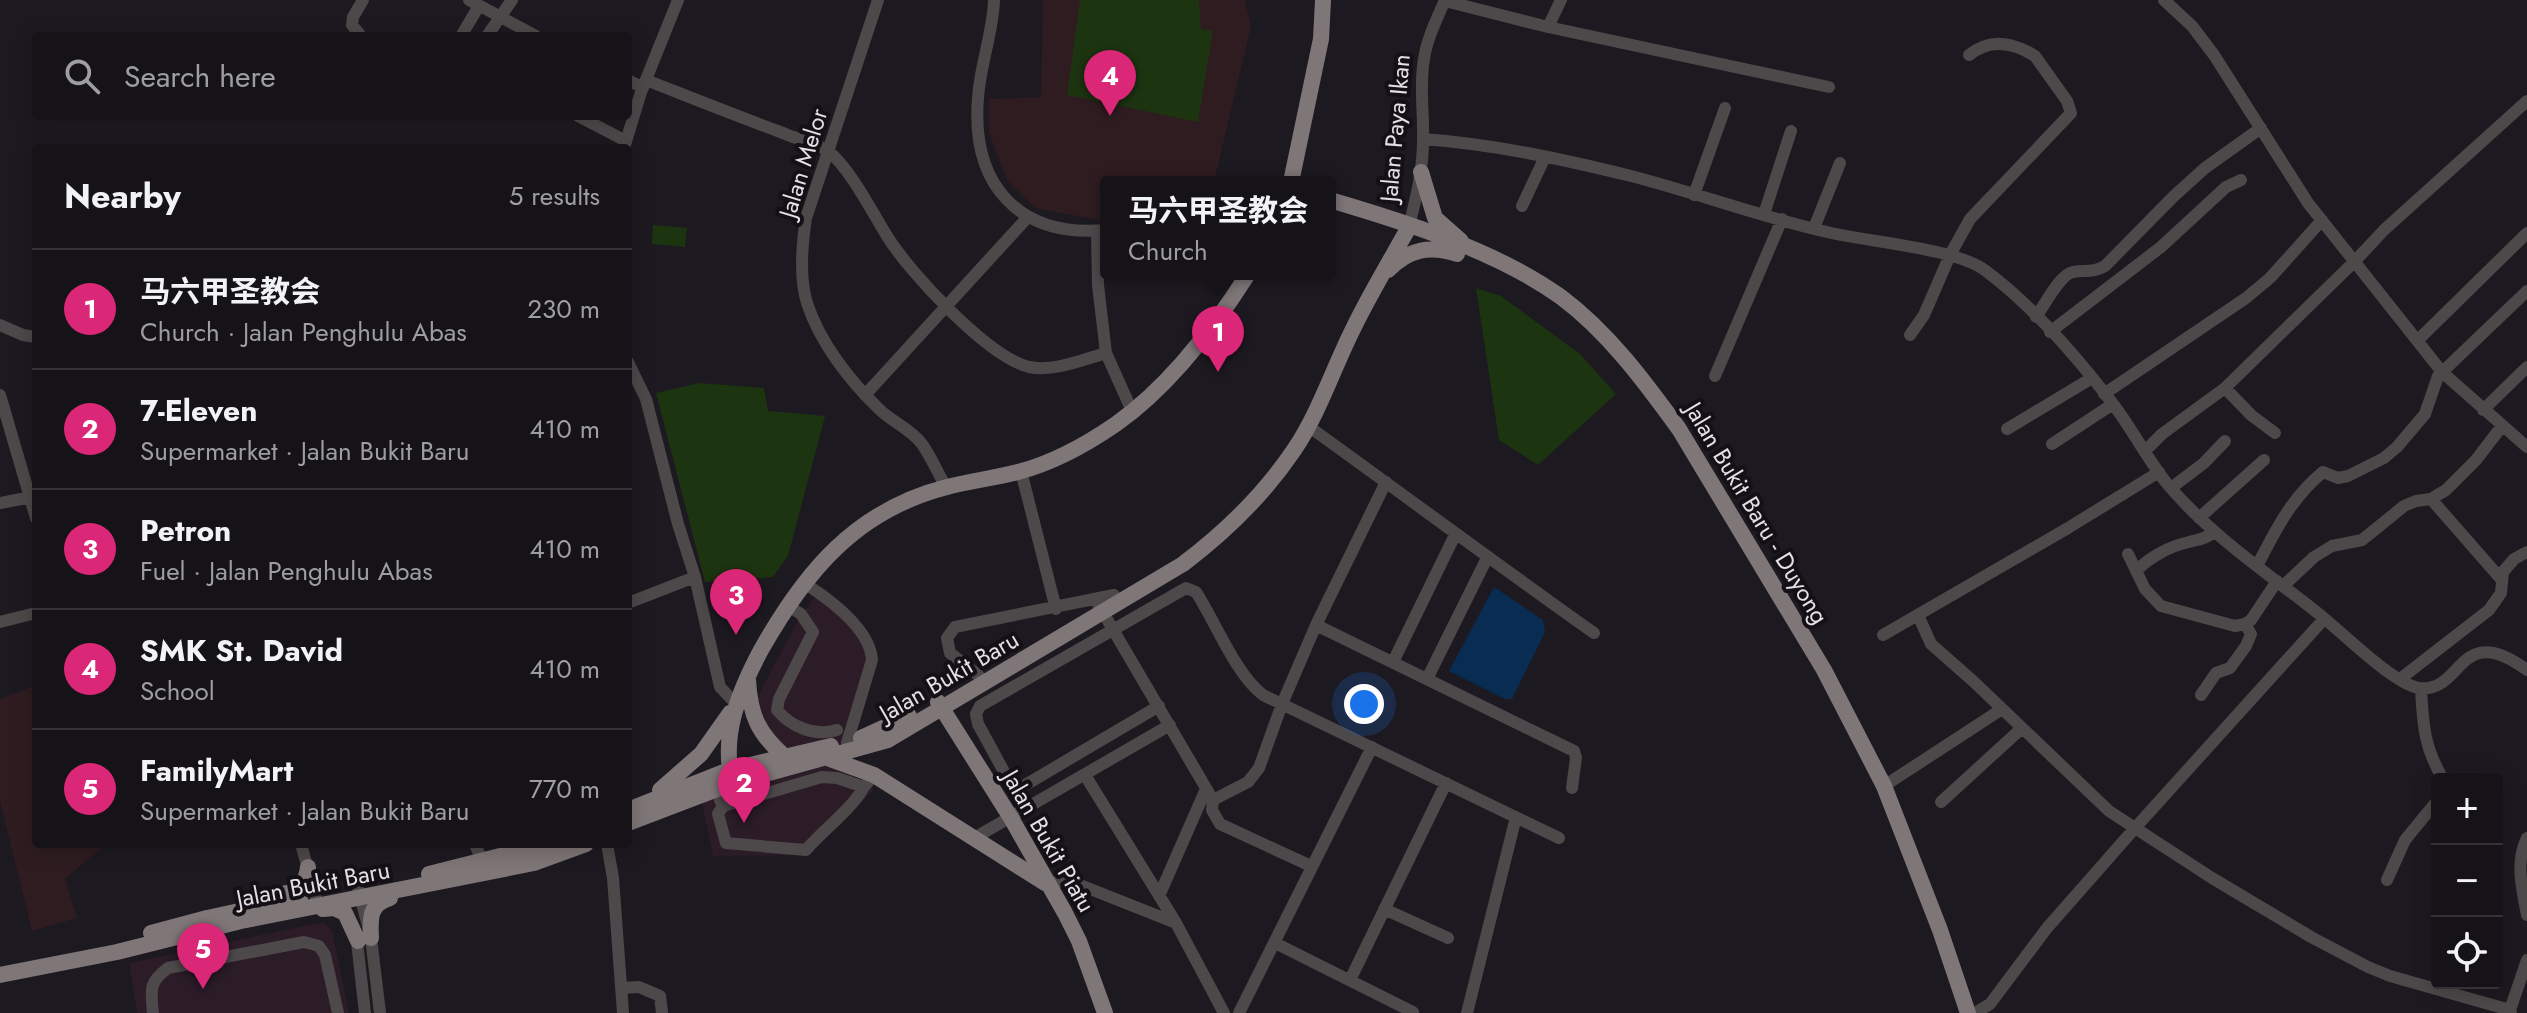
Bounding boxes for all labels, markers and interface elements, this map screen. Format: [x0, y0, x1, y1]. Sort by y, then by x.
search box [32, 32, 632, 120]
pin: 4 [1084, 50, 1136, 116]
street label: Jalan Paya Ikan [1371, 53, 1419, 206]
icon: search [60, 54, 104, 98]
text: Search here [124, 55, 276, 98]
street label: Jalan Melor [769, 103, 836, 225]
text: Nearby [64, 172, 181, 221]
popup [1100, 176, 1336, 280]
text: 5 results [509, 177, 600, 215]
text: 马六甲圣教会 [1128, 189, 1308, 232]
text: Church [1128, 232, 1208, 270]
text: 马六甲圣教会 [140, 270, 320, 313]
text: 1 [83, 290, 97, 328]
text: 230 m [527, 290, 600, 328]
pin: 1 [1192, 306, 1244, 372]
text: Church · Jalan Penghulu Abas [140, 313, 467, 351]
text: 7-Eleven [140, 389, 257, 432]
street label: Jalan Bukit Baru - Duyong [1675, 393, 1837, 631]
text: 2 [81, 410, 99, 448]
text: 410 m [529, 410, 600, 448]
text: Supermarket · Jalan Bukit Baru [140, 432, 469, 470]
text: Petron [140, 509, 231, 552]
text: 3 [82, 530, 98, 568]
text: 410 m [529, 530, 600, 568]
text: Fuel · Jalan Penghulu Abas [140, 552, 433, 590]
pin: 3 [710, 569, 762, 635]
street label: Jalan Bukit Baru [870, 622, 1025, 732]
text: SMK St. David [140, 629, 343, 672]
text: 4 [81, 650, 99, 688]
text: 410 m [529, 650, 600, 688]
text: School [140, 672, 215, 710]
your location [1344, 684, 1384, 724]
text: FamilyMart [140, 749, 293, 792]
pin: 2 [718, 757, 770, 823]
street label: Jalan Bukit Piatu [993, 761, 1104, 919]
text: 5 [82, 770, 98, 808]
text: 770 m [529, 770, 600, 808]
map controls [2431, 773, 2503, 989]
button: + [2431, 773, 2503, 845]
text: Supermarket · Jalan Bukit Baru [140, 792, 469, 830]
button: − [2431, 845, 2503, 917]
street label: Jalan Bukit Baru [230, 852, 393, 917]
button: locate [2431, 917, 2503, 989]
pin: 5 [177, 923, 229, 989]

